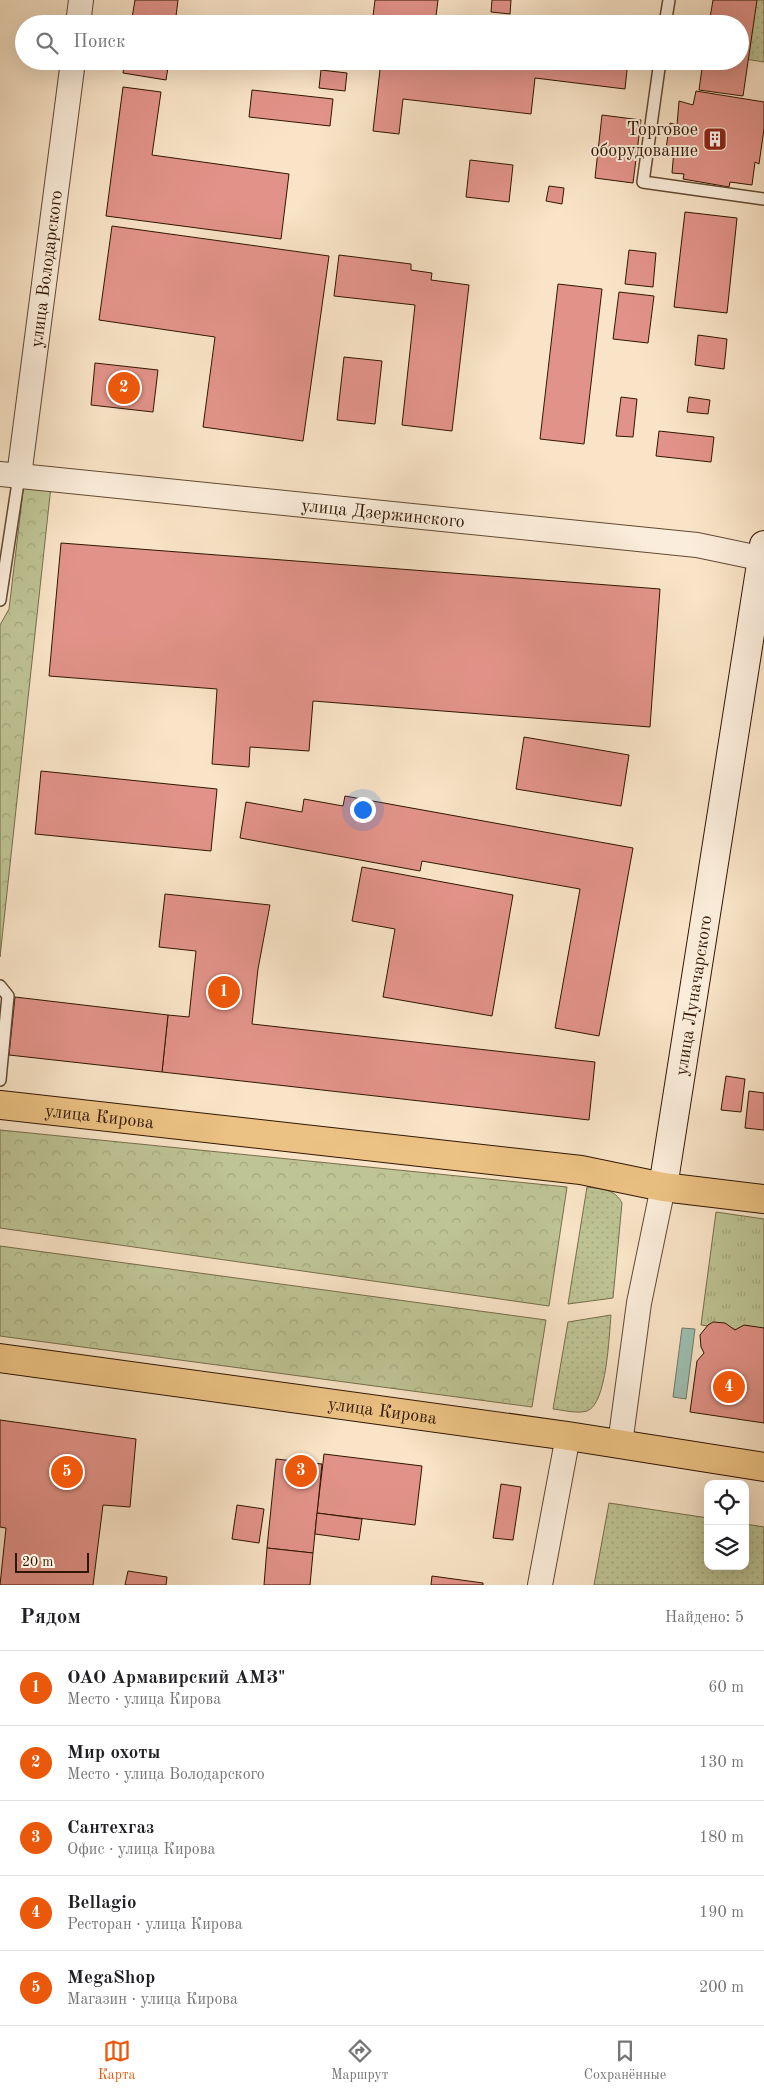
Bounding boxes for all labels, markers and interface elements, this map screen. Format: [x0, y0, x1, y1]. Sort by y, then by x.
search box [15, 15, 749, 70]
icon: search [33, 29, 61, 57]
text: Поиск [73, 33, 125, 52]
place label: Торговое оборудование [590, 121, 698, 160]
building icon: Торговое оборудование [702, 126, 728, 152]
street label: улица Володарского [28, 189, 66, 349]
pin: 2 [108, 369, 140, 407]
street label: улица Дзержинского [300, 497, 466, 531]
your location [350, 797, 376, 823]
street label: улица Луначарского [673, 914, 716, 1077]
pin: 1 [208, 973, 240, 1011]
street label: улица Кирова [44, 1102, 155, 1132]
pin: 4 [713, 1368, 745, 1406]
street label: улица Кирова [327, 1395, 438, 1428]
pin: 3 [285, 1452, 317, 1490]
pin: 5 [51, 1453, 83, 1491]
map controls [704, 1480, 749, 1570]
button: locate [704, 1480, 749, 1525]
button: layers [704, 1525, 749, 1570]
scale bar [15, 1550, 89, 1573]
text: 20 m [22, 1555, 53, 1569]
text: Рядом [20, 1607, 81, 1628]
text: Найдено: 5 [665, 1610, 744, 1626]
text: ОАО Армавирский АМЗ" [67, 1669, 285, 1688]
text: 1 [31, 1680, 41, 1696]
text: 60 m [708, 1680, 744, 1696]
text: Место · улица Кирова [67, 1692, 221, 1708]
text: Мир охоты [67, 1744, 160, 1763]
text: 2 [31, 1755, 41, 1771]
text: 130 m [699, 1755, 744, 1771]
text: Место · улица Володарского [67, 1767, 265, 1783]
text: Сантехгаз [67, 1819, 154, 1838]
text: 3 [31, 1830, 41, 1846]
text: 180 m [699, 1830, 744, 1846]
text: Офис · улица Кирова [67, 1842, 215, 1858]
text: Bellagio [67, 1894, 137, 1913]
text: 4 [31, 1905, 41, 1921]
text: 190 m [699, 1905, 744, 1921]
text: Ресторан · улица Кирова [67, 1917, 243, 1933]
text: MegaShop [67, 1969, 155, 1988]
text: 5 [31, 1980, 41, 1996]
text: 200 m [699, 1980, 744, 1996]
text: Магазин · улица Кирова [67, 1992, 238, 2008]
tab: Карта [98, 2037, 136, 2084]
tab: Маршрут [331, 2037, 388, 2084]
tab: Сохранённые [584, 2037, 666, 2084]

